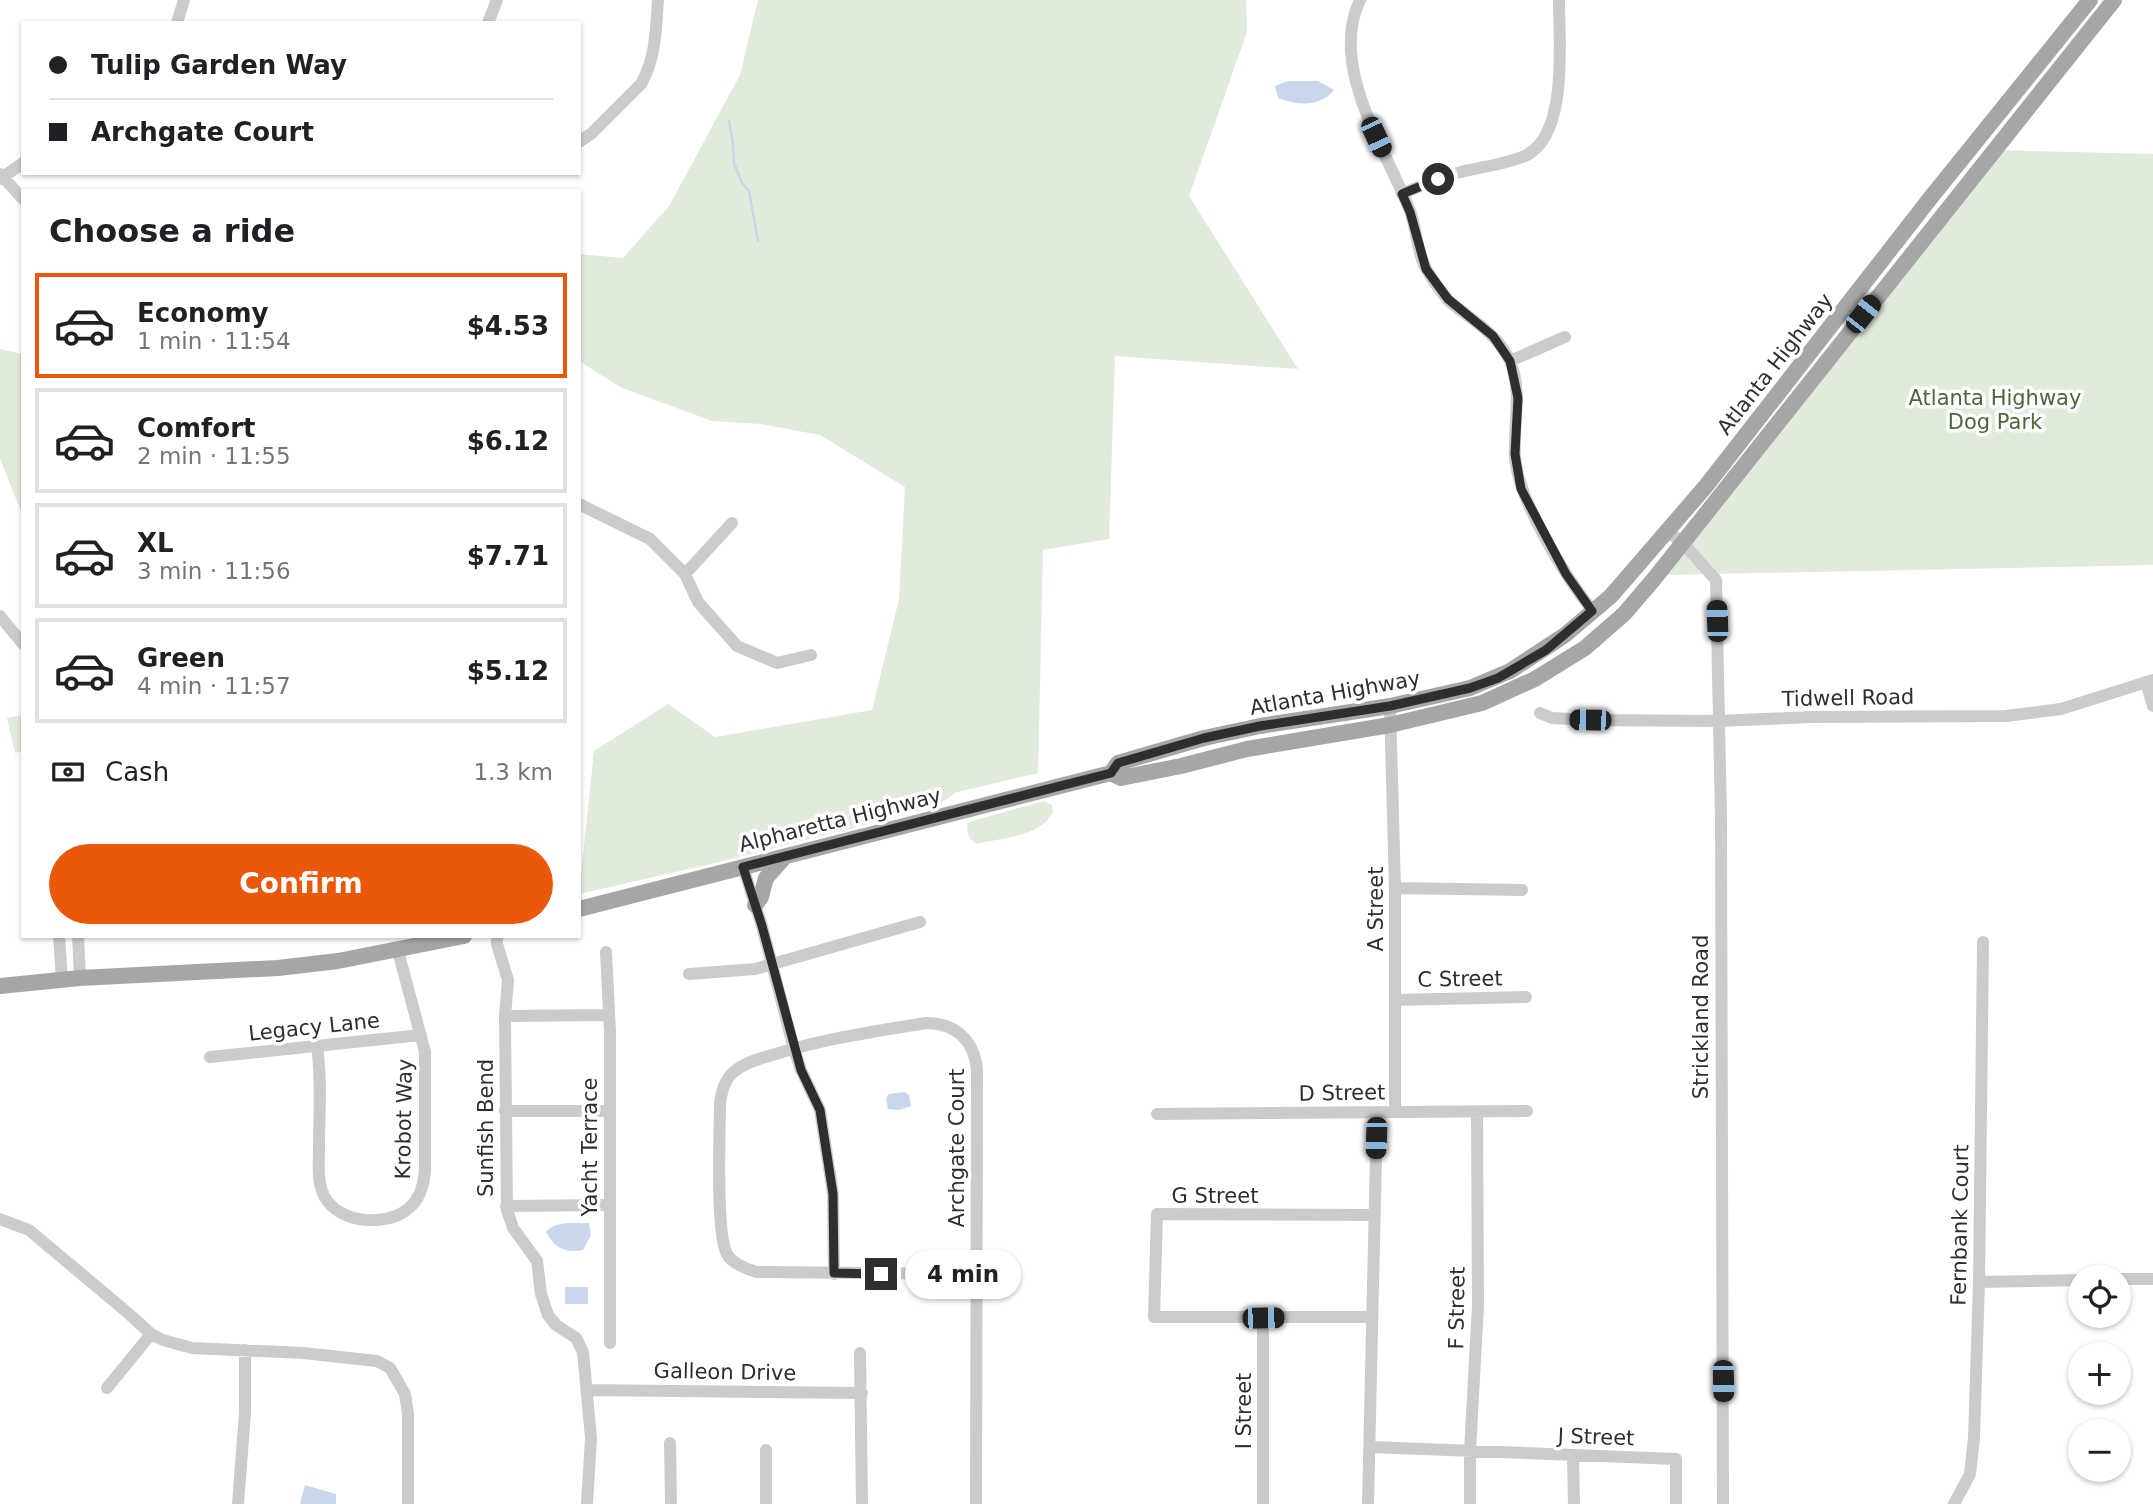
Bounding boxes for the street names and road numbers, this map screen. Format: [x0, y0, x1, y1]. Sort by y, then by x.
street label: Atlanta Highway [1712, 289, 1838, 439]
street label: Atlanta Highway [1248, 666, 1422, 720]
street label: Tidwell Road [1781, 685, 1914, 711]
street label: Alpharetta Highway [736, 783, 944, 857]
street label: A Street [1364, 867, 1388, 951]
street label: Strickland Road [1689, 935, 1713, 1099]
street label: C Street [1417, 966, 1503, 992]
street label: Legacy Lane [247, 1008, 381, 1046]
street label: Krobot Way [391, 1058, 417, 1180]
street label: Sunfish Bend [474, 1059, 498, 1197]
street label: Archgate Court [945, 1068, 969, 1228]
street label: Yacht Terrace [578, 1078, 602, 1217]
street label: D Street [1298, 1080, 1386, 1106]
street label: Fernbank Court [1947, 1144, 1973, 1306]
street label: G Street [1172, 1184, 1258, 1208]
street label: F Street [1444, 1267, 1470, 1349]
street label: Galleon Drive [654, 1359, 796, 1385]
street label: I Street [1232, 1373, 1256, 1449]
street label: J Street [1555, 1424, 1635, 1450]

